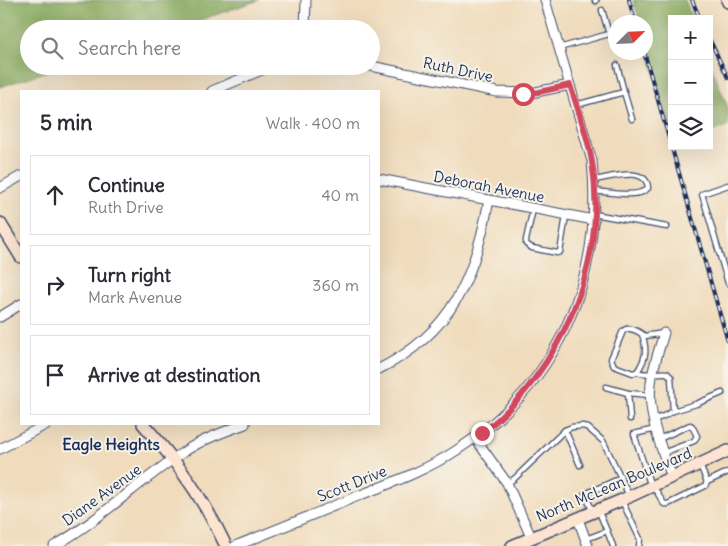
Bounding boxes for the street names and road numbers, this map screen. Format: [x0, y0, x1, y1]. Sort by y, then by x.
street label: Ruth Drive [421, 53, 495, 86]
street label: Deborah Avenue [432, 166, 546, 207]
street label: North McLean Boulevard [533, 443, 695, 526]
street label: Diane Avenue [58, 460, 145, 530]
street label: Scott Drive [314, 461, 389, 506]

